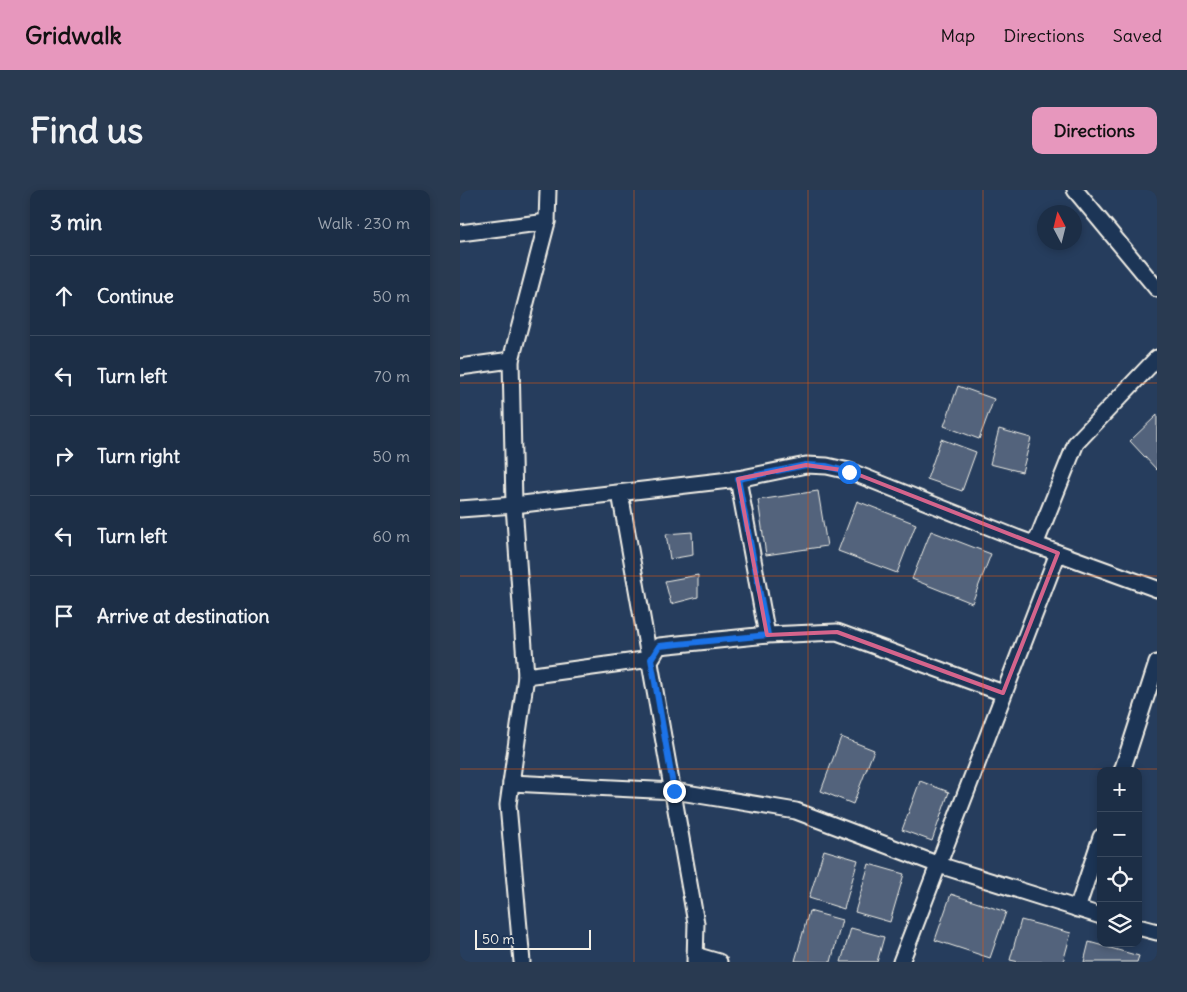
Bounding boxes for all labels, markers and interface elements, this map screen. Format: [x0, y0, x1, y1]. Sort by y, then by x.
text: Gridwalk [25, 20, 122, 50]
text: Map [940, 24, 975, 47]
text: Directions [1003, 24, 1085, 47]
text: Saved [1113, 24, 1162, 47]
button: Directions [1032, 107, 1157, 154]
text: Find us [30, 108, 143, 152]
north arrow [1037, 205, 1082, 250]
text: 3 min [50, 209, 102, 236]
text: Walk · 230 m [318, 213, 410, 233]
icon: ahead [50, 282, 78, 310]
text: Continue [97, 284, 174, 308]
text: 50 m [372, 286, 410, 306]
icon: left [50, 362, 78, 390]
text: Turn left [97, 364, 167, 388]
text: 70 m [374, 366, 410, 386]
icon: right [50, 442, 78, 470]
text: Turn right [97, 444, 180, 468]
text: 50 m [372, 446, 410, 466]
route start [838, 461, 861, 484]
icon: left [50, 522, 78, 550]
text: Turn left [97, 524, 167, 548]
text: 60 m [372, 526, 410, 546]
icon: arrive [50, 602, 78, 630]
text: Arrive at destination [97, 604, 270, 628]
map controls [1097, 767, 1142, 947]
button: + [1097, 767, 1142, 812]
route end [663, 780, 686, 803]
button: − [1097, 812, 1142, 857]
button: locate [1097, 857, 1142, 902]
button: layers [1097, 902, 1142, 947]
scale bar [475, 927, 591, 950]
text: 50 m [482, 930, 515, 948]

